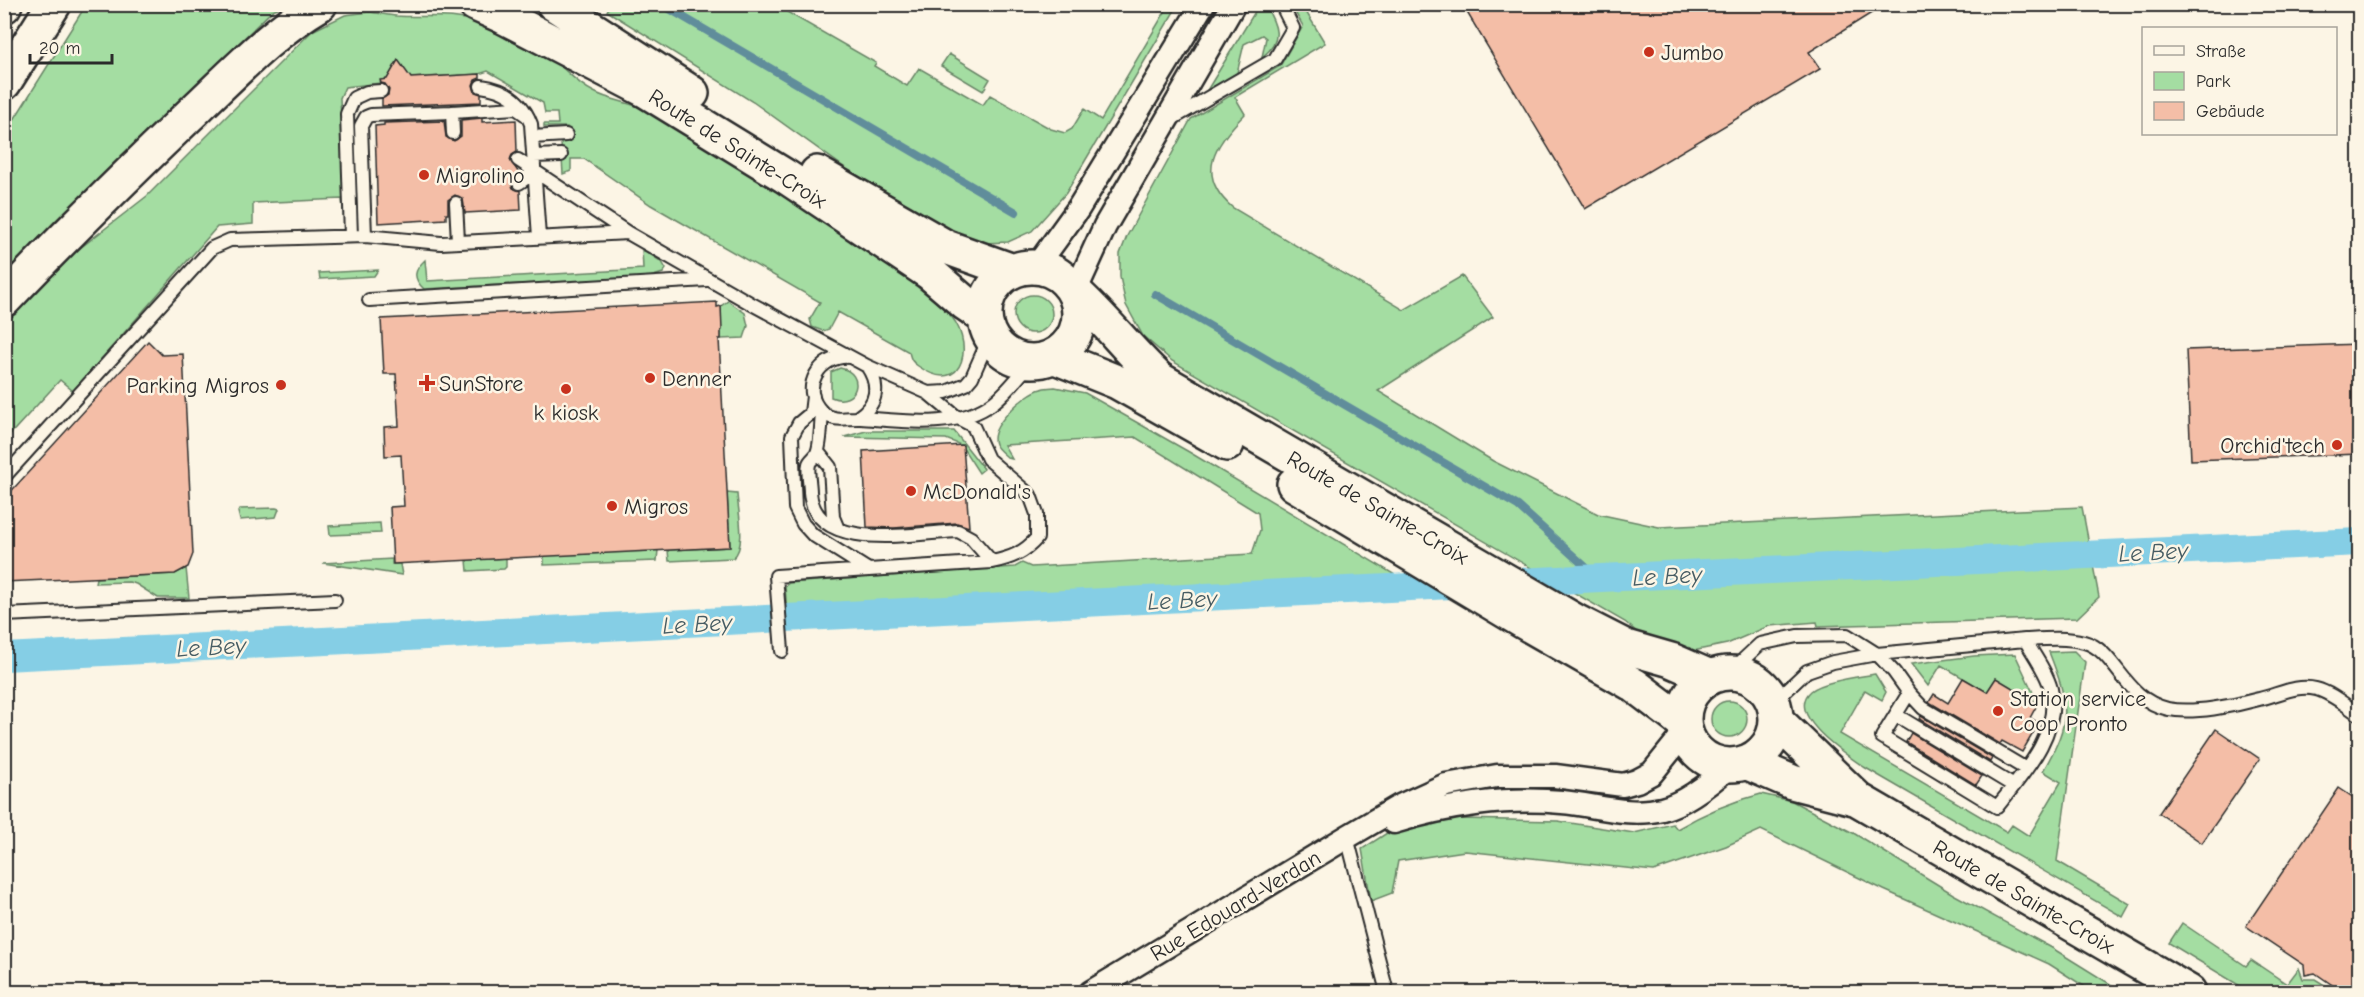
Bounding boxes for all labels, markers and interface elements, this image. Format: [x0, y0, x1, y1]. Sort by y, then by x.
scale bar [30, 27, 112, 65]
legend [2142, 27, 2337, 135]
text: 20 m [39, 38, 80, 59]
place label: Jumbo [1661, 40, 1724, 66]
text: Straße [2196, 41, 2246, 62]
marker: Jumbo [1642, 45, 1656, 59]
text: Park [2196, 71, 2231, 92]
street label: Route de Sainte-Croix [644, 84, 832, 214]
text: Gebäude [2196, 101, 2265, 122]
place label: Migrolino [436, 163, 525, 189]
marker: Migrolino [417, 168, 431, 182]
place label: Denner [662, 366, 731, 392]
place label: SunStore [439, 371, 523, 397]
marker: Denner [643, 371, 657, 385]
place label: Parking Migros [127, 373, 269, 399]
marker: SunStore [420, 376, 434, 390]
marker: Parking Migros [274, 378, 288, 392]
marker: k kiosk [559, 382, 573, 396]
place label: k kiosk [534, 400, 599, 426]
place label: Orchid'tech [2220, 433, 2325, 459]
marker: Orchid'tech [2330, 438, 2344, 452]
street label: Route de Sainte-Croix [1282, 445, 1473, 571]
place label: McDonald's [923, 479, 1031, 505]
marker: McDonald's [904, 484, 918, 498]
place label: Migros [624, 494, 688, 520]
marker: Migros [605, 499, 619, 513]
water label: Le Bey [2118, 536, 2190, 568]
water label: Le Bey [1632, 560, 1704, 592]
water label: Le Bey [1147, 584, 1219, 616]
water label: Le Bey [662, 608, 734, 640]
water label: Le Bey [176, 631, 248, 663]
place label: Station service Coop Pronto [2010, 686, 2146, 737]
marker: Station service Coop Pronto [1991, 704, 2005, 718]
street label: Route de Sainte-Croix [1928, 834, 2119, 960]
street label: Rue Edouard-Verdan [1146, 845, 1325, 967]

